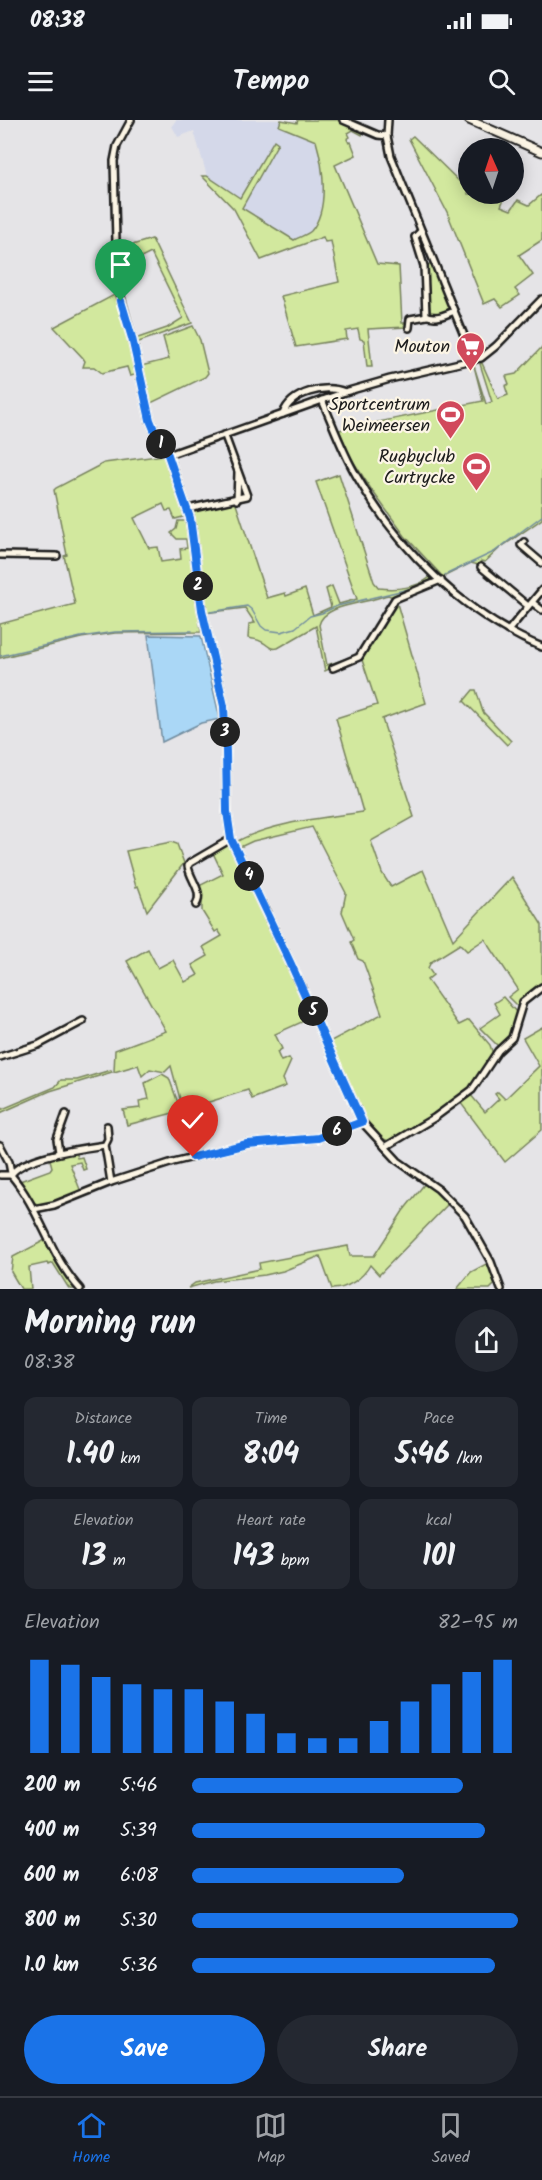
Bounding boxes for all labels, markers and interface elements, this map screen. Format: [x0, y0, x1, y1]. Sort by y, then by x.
text: 08:38 [30, 4, 85, 39]
text: Tempo [233, 60, 309, 103]
icon: menu [24, 65, 57, 98]
icon: search [485, 65, 518, 98]
north arrow [458, 138, 524, 204]
map controls [458, 138, 524, 204]
pin [95, 239, 146, 301]
icon: arrive [104, 248, 137, 281]
supermarket icon: Mouton [455, 330, 487, 372]
place label: Mouton [394, 333, 450, 362]
place label: Sportcentrum Weimeersen [329, 391, 430, 441]
sports icon: Sportcentrum Weimeersen [435, 398, 467, 440]
pin: 1 [146, 429, 176, 459]
text: 1 [159, 431, 163, 456]
place label: Rugbyclub Curtrycke [379, 443, 456, 493]
sports icon: Rugbyclub Curtrycke [460, 450, 492, 492]
pin: 2 [183, 571, 213, 601]
text: 2 [193, 573, 203, 598]
pin: 3 [210, 717, 240, 747]
text: 3 [221, 719, 229, 744]
pin: 4 [234, 861, 264, 891]
text: 4 [245, 863, 253, 888]
pin: 5 [298, 996, 328, 1026]
text: 5 [309, 998, 317, 1023]
pin [167, 1095, 218, 1157]
icon: check [176, 1104, 209, 1137]
pin: 6 [322, 1116, 352, 1146]
text: 6 [333, 1118, 341, 1143]
text: Morning run [24, 1298, 196, 1351]
button: share [455, 1309, 518, 1372]
text: 08:38 [24, 1347, 74, 1379]
text: Distance [75, 1406, 132, 1431]
text: Time [255, 1406, 287, 1431]
text: Pace [423, 1406, 454, 1431]
text: 1.40 [66, 1431, 114, 1479]
text: 8:04 [243, 1431, 299, 1479]
text: 5:46 [395, 1431, 450, 1479]
text: km [114, 1446, 141, 1471]
text: /km [450, 1446, 482, 1471]
text: Elevation [73, 1508, 134, 1533]
text: Heart rate [236, 1508, 306, 1533]
text: kcal [426, 1508, 452, 1533]
text: 13 [81, 1533, 106, 1581]
text: 143 [232, 1533, 274, 1581]
text: 101 [422, 1533, 455, 1581]
text: m [106, 1548, 126, 1573]
text: bpm [274, 1548, 310, 1573]
text: Elevation [24, 1607, 100, 1639]
text: 82–95 m [438, 1607, 518, 1639]
text: 200 m [24, 1770, 80, 1802]
text: 5:46 [120, 1770, 158, 1802]
text: 400 m [24, 1815, 80, 1847]
text: 5:39 [120, 1815, 157, 1847]
text: 600 m [24, 1860, 79, 1892]
text: 6:08 [120, 1860, 158, 1892]
text: 800 m [24, 1905, 80, 1937]
text: 5:30 [120, 1905, 157, 1937]
text: 1.0 km [24, 1950, 79, 1982]
text: 5:36 [120, 1950, 158, 1982]
button: Save [24, 2015, 265, 2084]
button: Share [277, 2015, 518, 2084]
tab: Home [72, 2109, 110, 2170]
tab: Map [254, 2109, 287, 2170]
tab: Saved [432, 2109, 470, 2170]

